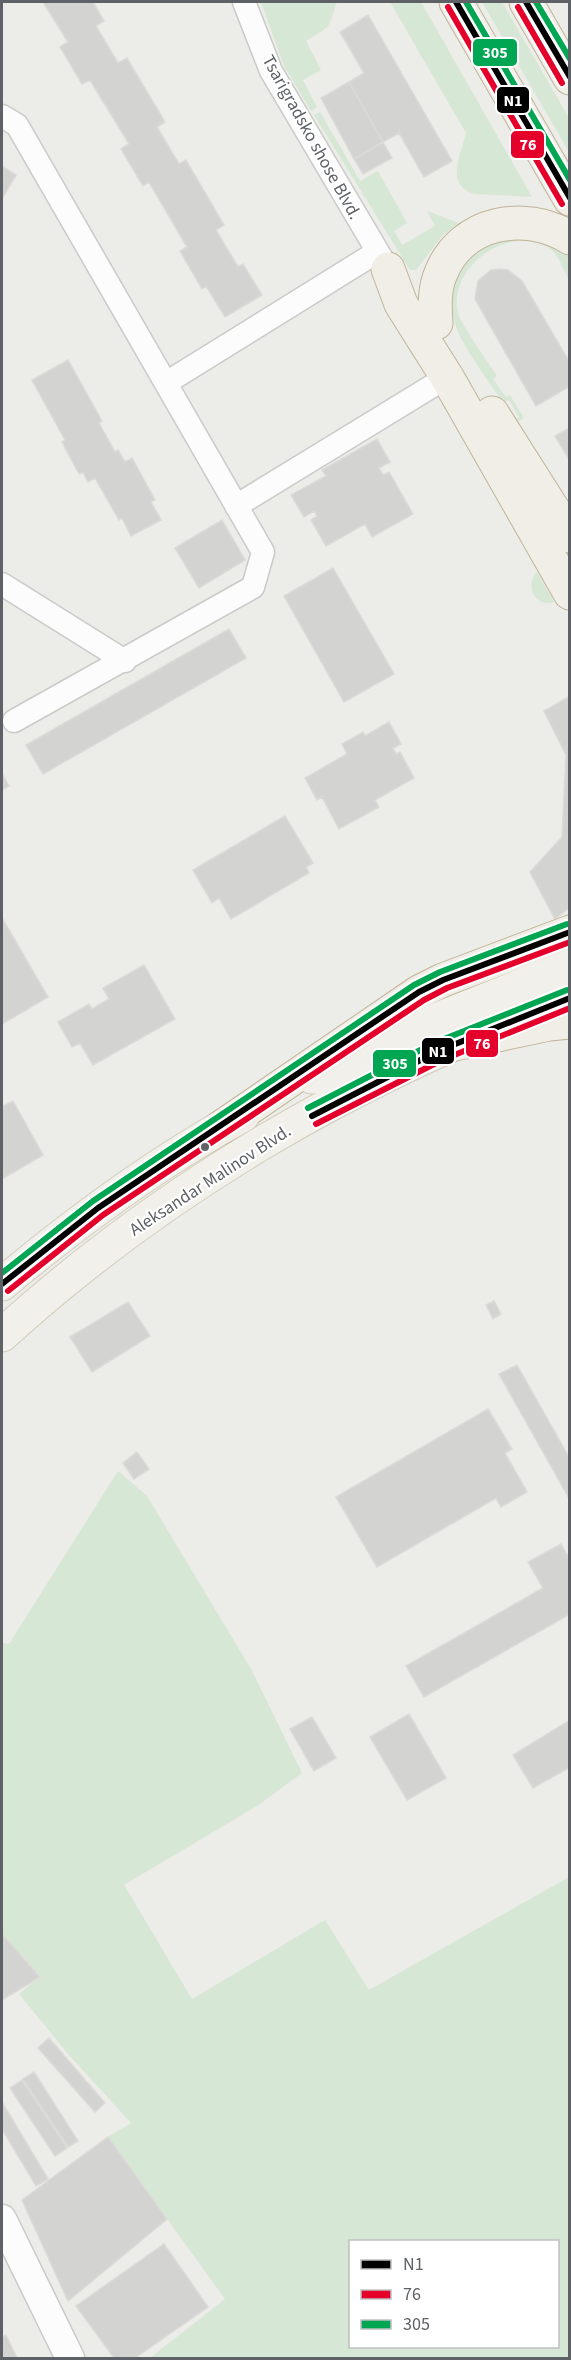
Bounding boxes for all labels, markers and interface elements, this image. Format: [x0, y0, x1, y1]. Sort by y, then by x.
line badge: 305 [472, 38, 518, 67]
text: 305 [482, 42, 508, 64]
street label: Tsarigradsko shose Blvd. [256, 51, 367, 224]
line badge: N1 [496, 86, 530, 114]
text: N1 [503, 90, 523, 112]
line badge: 76 [510, 130, 545, 159]
text: 76 [520, 134, 536, 156]
line badge: 76 [465, 1029, 499, 1058]
text: 76 [474, 1033, 490, 1055]
line badge: N1 [421, 1037, 455, 1065]
text: N1 [428, 1041, 448, 1063]
line badge: 305 [372, 1049, 417, 1078]
text: 305 [382, 1053, 408, 1075]
street label: Aleksandar Malinov Blvd. [125, 1119, 296, 1242]
unlabelled marker [199, 1141, 211, 1153]
legend [349, 2240, 559, 2348]
text: N1 [403, 2252, 424, 2277]
text: 76 [403, 2282, 421, 2307]
text: 305 [403, 2312, 430, 2337]

